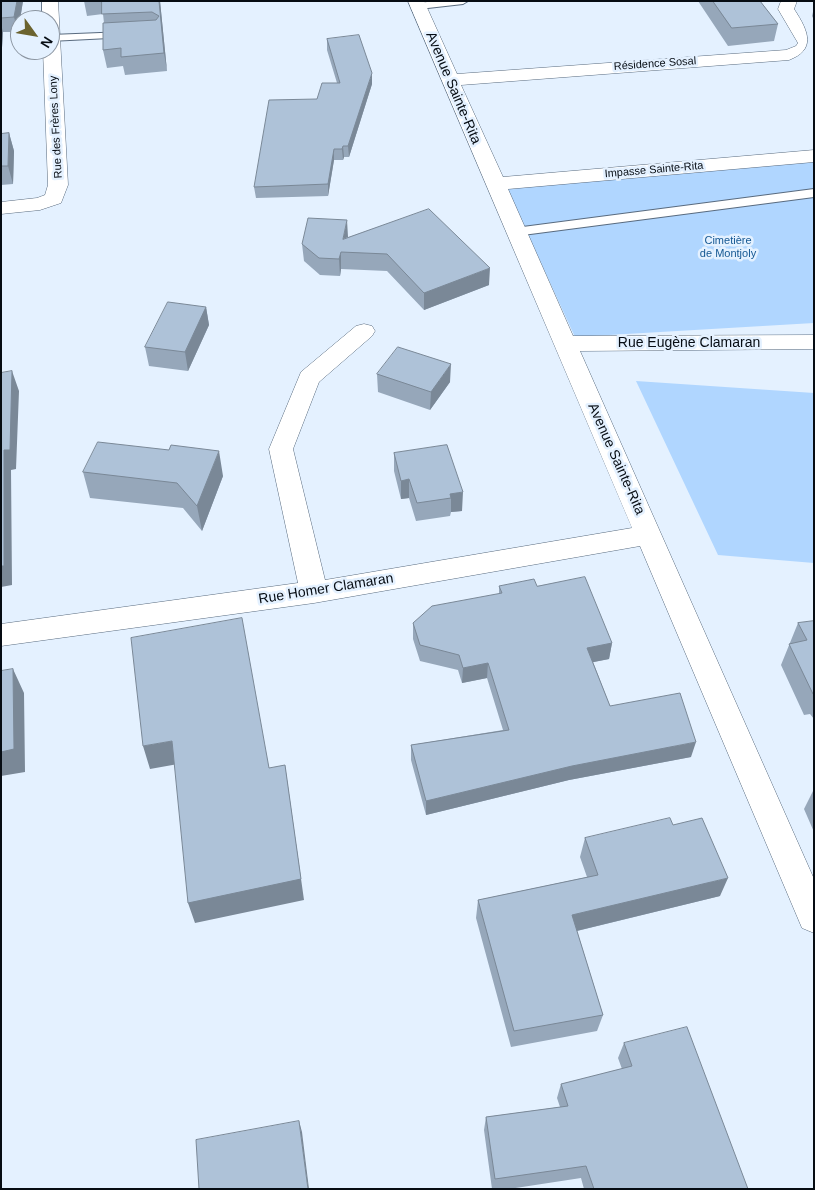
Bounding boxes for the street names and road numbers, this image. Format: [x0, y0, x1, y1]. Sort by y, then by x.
street label: Avenue Sainte-Rita [422, 29, 484, 147]
street label: Résidence Sosal [613, 55, 697, 73]
street label: Rue des Frères Lony [47, 75, 65, 179]
street label: Impasse Sainte-Rita [604, 159, 704, 181]
street label: Rue Eugène Clamaran [618, 335, 760, 351]
street label: Avenue Sainte-Rita [584, 401, 648, 517]
street label: Rue Homer Clamaran [257, 570, 395, 608]

